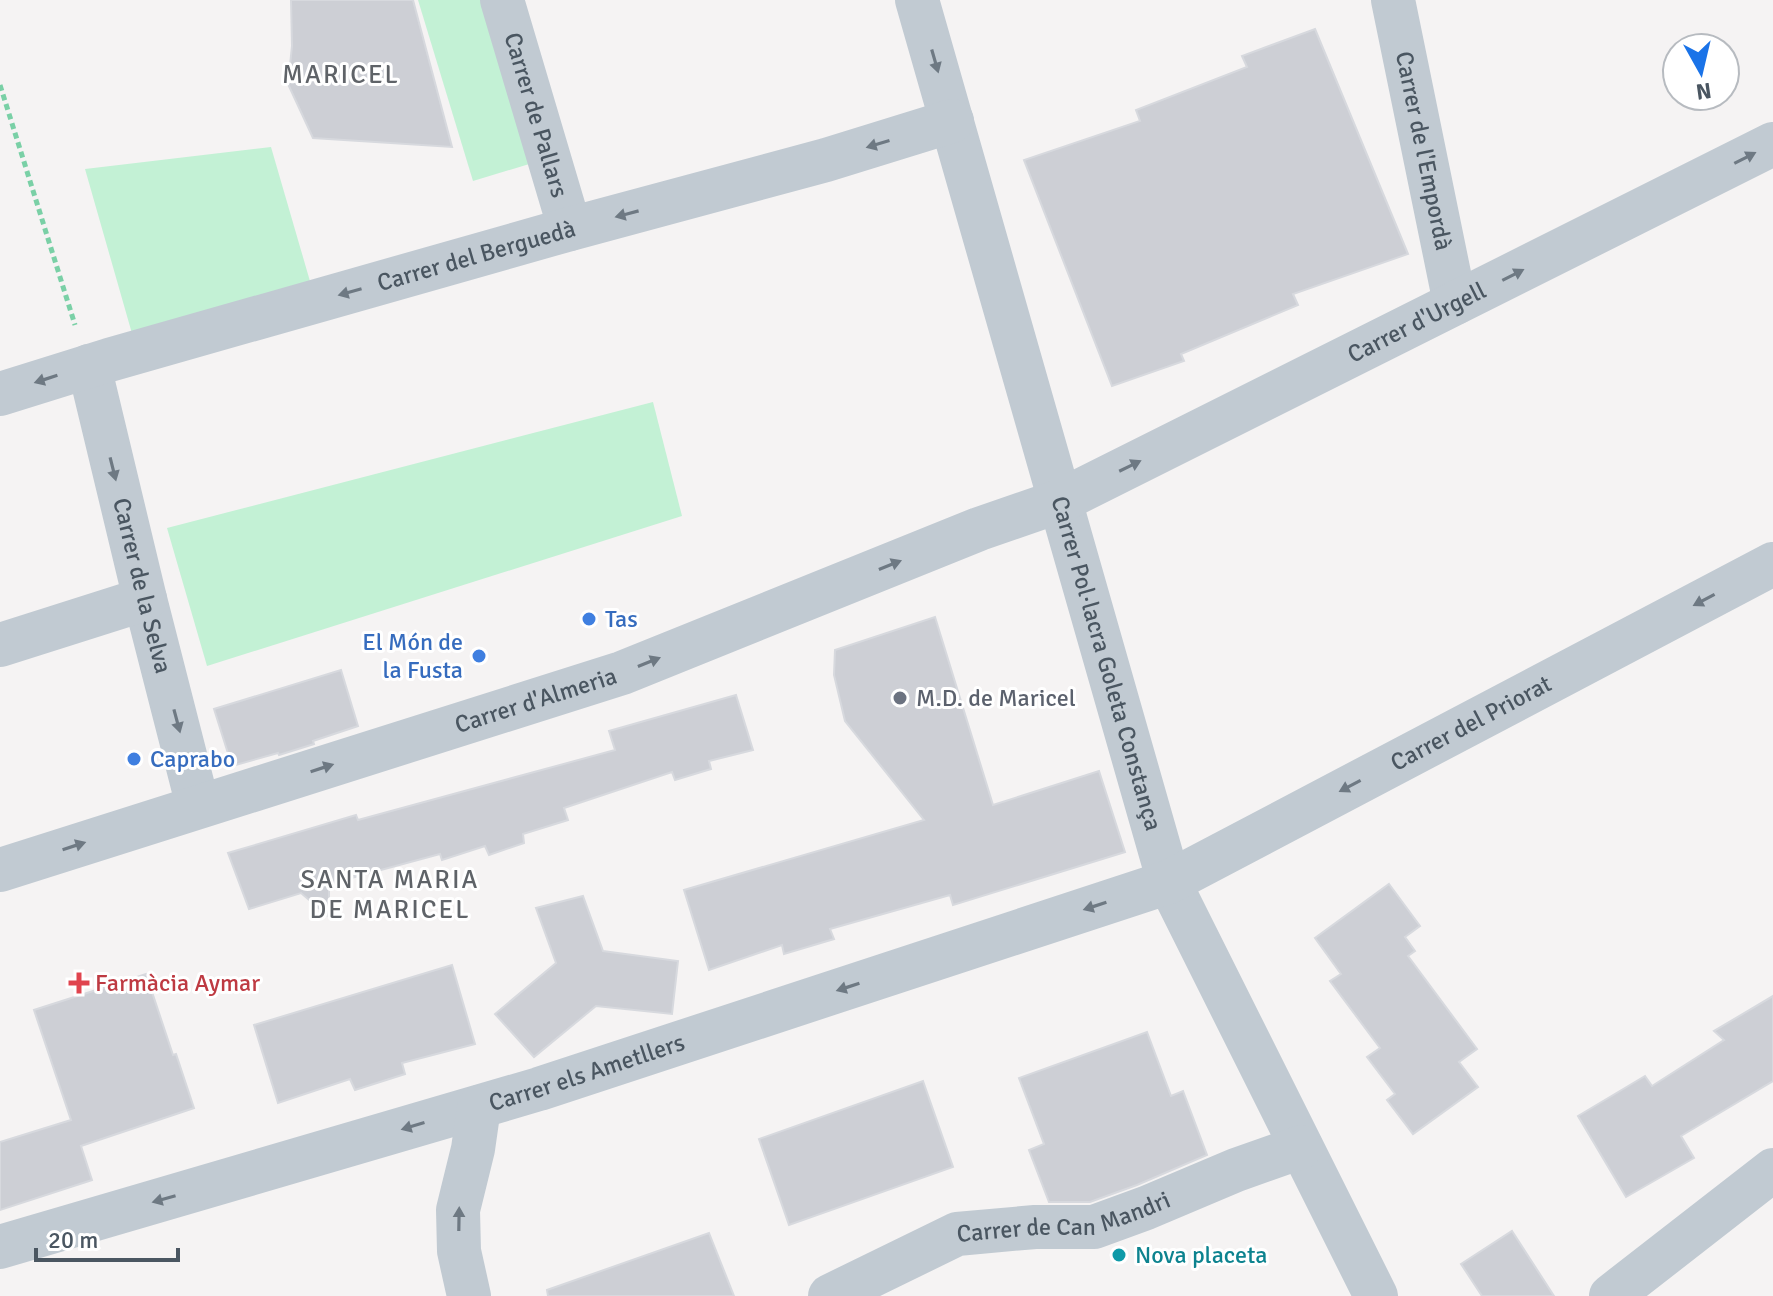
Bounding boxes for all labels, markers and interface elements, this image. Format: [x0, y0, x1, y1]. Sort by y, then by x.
street label: Carrer de Pallars [497, 29, 575, 201]
north arrow [1661, 32, 1741, 112]
one-way arrow [929, 49, 942, 73]
street label: Carrer de l'Empordà [1389, 49, 1459, 253]
district label: MARICEL [282, 59, 400, 91]
text: N [1694, 77, 1713, 106]
one-way arrow [865, 138, 889, 151]
one-way arrow [1734, 152, 1757, 165]
one-way arrow [615, 208, 640, 220]
street label: Carrer del Berguedà [374, 213, 579, 298]
one-way arrow [1501, 268, 1524, 281]
street label: Carrer d'Urgell [1343, 275, 1491, 370]
one-way arrow [337, 286, 361, 299]
one-way arrow [34, 373, 58, 386]
one-way arrow [108, 457, 120, 482]
one-way arrow [1118, 459, 1141, 472]
street label: Carrer Pol·lacra Goleta Constança [1045, 493, 1169, 834]
street label: Carrer de la Selva [106, 495, 178, 677]
one-way arrow [878, 558, 902, 571]
one-way arrow [1693, 593, 1715, 607]
place label: Tas [605, 604, 638, 634]
marker: Tas [580, 610, 598, 628]
place label: El Món de la Fusta [362, 627, 463, 685]
marker: El Món de la Fusta [470, 647, 488, 665]
one-way arrow [637, 656, 661, 669]
street label: Carrer d'Almeria [451, 661, 620, 740]
street label: Carrer del Priorat [1385, 668, 1556, 778]
place label: M.D. de Maricel [916, 683, 1076, 713]
marker: M.D. de Maricel [891, 689, 909, 707]
one-way arrow [171, 709, 183, 734]
place label: Caprabo [150, 744, 235, 774]
marker: Caprabo [125, 750, 143, 768]
one-way arrow [310, 761, 334, 774]
one-way arrow [1339, 779, 1361, 793]
one-way arrow [63, 840, 87, 852]
district label: SANTA MARIA DE MARICEL [301, 864, 479, 926]
one-way arrow [1082, 900, 1106, 912]
place label: Farmàcia Aymar [95, 968, 260, 998]
marker: Farmàcia Aymar [70, 974, 88, 992]
one-way arrow [835, 981, 859, 994]
street label: Carrer els Ametllers [485, 1027, 688, 1118]
one-way arrow [401, 1120, 425, 1133]
street label: Carrer de Can Mandri [955, 1184, 1175, 1249]
one-way arrow [151, 1193, 175, 1206]
one-way arrow [452, 1206, 465, 1231]
scale bar [36, 1212, 178, 1262]
text: 20 m [48, 1225, 98, 1255]
place label: Nova placeta [1135, 1240, 1268, 1270]
marker: Nova placeta [1110, 1246, 1128, 1264]

